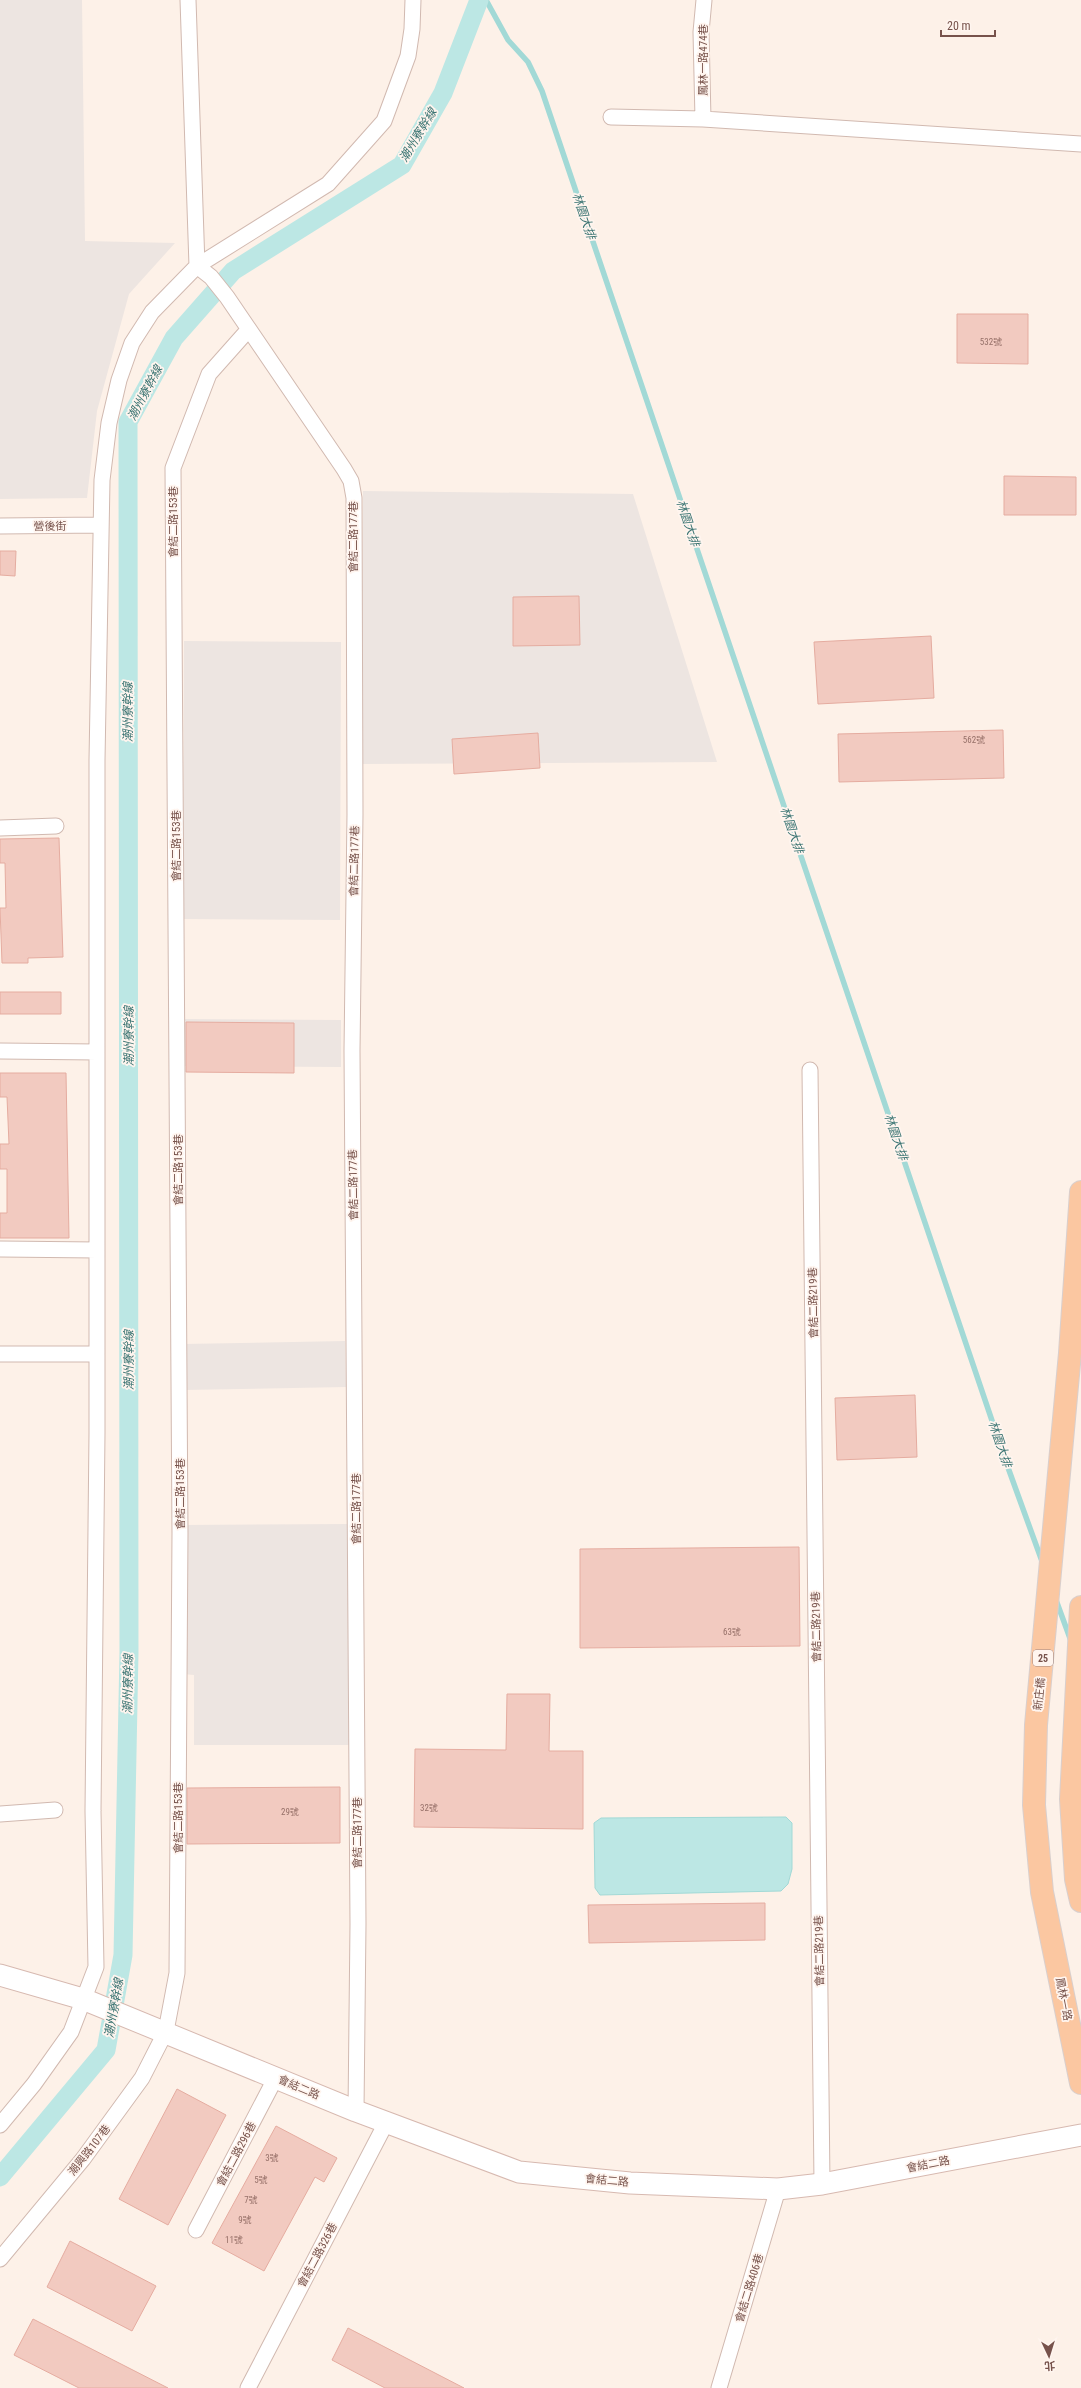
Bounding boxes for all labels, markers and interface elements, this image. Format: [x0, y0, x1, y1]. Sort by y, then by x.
scale bar [941, 12, 995, 38]
text: 20 m [947, 19, 971, 33]
street label: 鳳林一路474巷 [697, 24, 710, 96]
water label: 潮州寮幹線 [397, 104, 440, 164]
water label: 林園大排 [570, 191, 599, 243]
house number: 532號 [980, 337, 1002, 347]
water label: 潮州寮幹線 [125, 361, 166, 423]
street label: 會結二路153巷 [167, 486, 180, 558]
water label: 林園大排 [674, 498, 703, 550]
street label: 會結二路177巷 [347, 501, 360, 573]
street label: 營後街 [33, 520, 67, 533]
water label: 潮州寮幹線 [121, 680, 135, 742]
house number: 562號 [963, 735, 985, 745]
water label: 林園大排 [778, 805, 807, 857]
street label: 會結二路153巷 [170, 810, 183, 882]
street label: 會結二路177巷 [347, 825, 362, 897]
water label: 潮州寮幹線 [122, 1004, 136, 1066]
water label: 林園大排 [882, 1112, 911, 1164]
street label: 會結二路153巷 [172, 1134, 185, 1206]
street label: 會結二路177巷 [346, 1149, 361, 1221]
street label: 會結二路219巷 [806, 1267, 821, 1339]
water label: 潮州寮幹線 [122, 1328, 136, 1390]
water label: 林園大排 [986, 1419, 1015, 1471]
street label: 會結二路153巷 [174, 1458, 187, 1530]
street label: 會結二路177巷 [350, 1473, 363, 1545]
street label: 會結二路219巷 [809, 1591, 824, 1663]
house number: 63號 [723, 1627, 741, 1637]
road number: 25 [1033, 1650, 1053, 1666]
water label: 潮州寮幹線 [120, 1652, 136, 1714]
street label: 新庄橋 [1031, 1677, 1048, 1711]
street label: 會結二路153巷 [172, 1782, 185, 1854]
street label: 會結二路177巷 [351, 1797, 364, 1869]
house number: 32號 [420, 1803, 438, 1813]
house number: 29號 [281, 1807, 299, 1817]
street label: 會結二路219巷 [812, 1915, 827, 1987]
water label: 潮州寮幹線 [102, 1975, 126, 2039]
street label: 鳳林一路 [1053, 1976, 1074, 2022]
street label: 會結二路 [276, 2073, 322, 2102]
street label: 會結二路296巷 [214, 2120, 259, 2189]
street label: 潮興路107巷 [66, 2123, 113, 2178]
house number: 3號 [265, 2153, 279, 2163]
street label: 會結二路 [905, 2154, 951, 2175]
street label: 會結二路 [584, 2172, 629, 2189]
house number: 5號 [254, 2175, 268, 2185]
house number: 7號 [244, 2195, 258, 2205]
house number: 9號 [238, 2215, 252, 2225]
street label: 會結二路326巷 [295, 2221, 340, 2290]
house number: 11號 [225, 2235, 243, 2245]
street label: 會結二路406巷 [733, 2252, 766, 2324]
north arrow [1029, 2336, 1069, 2376]
text: 北 [1044, 2359, 1056, 2372]

